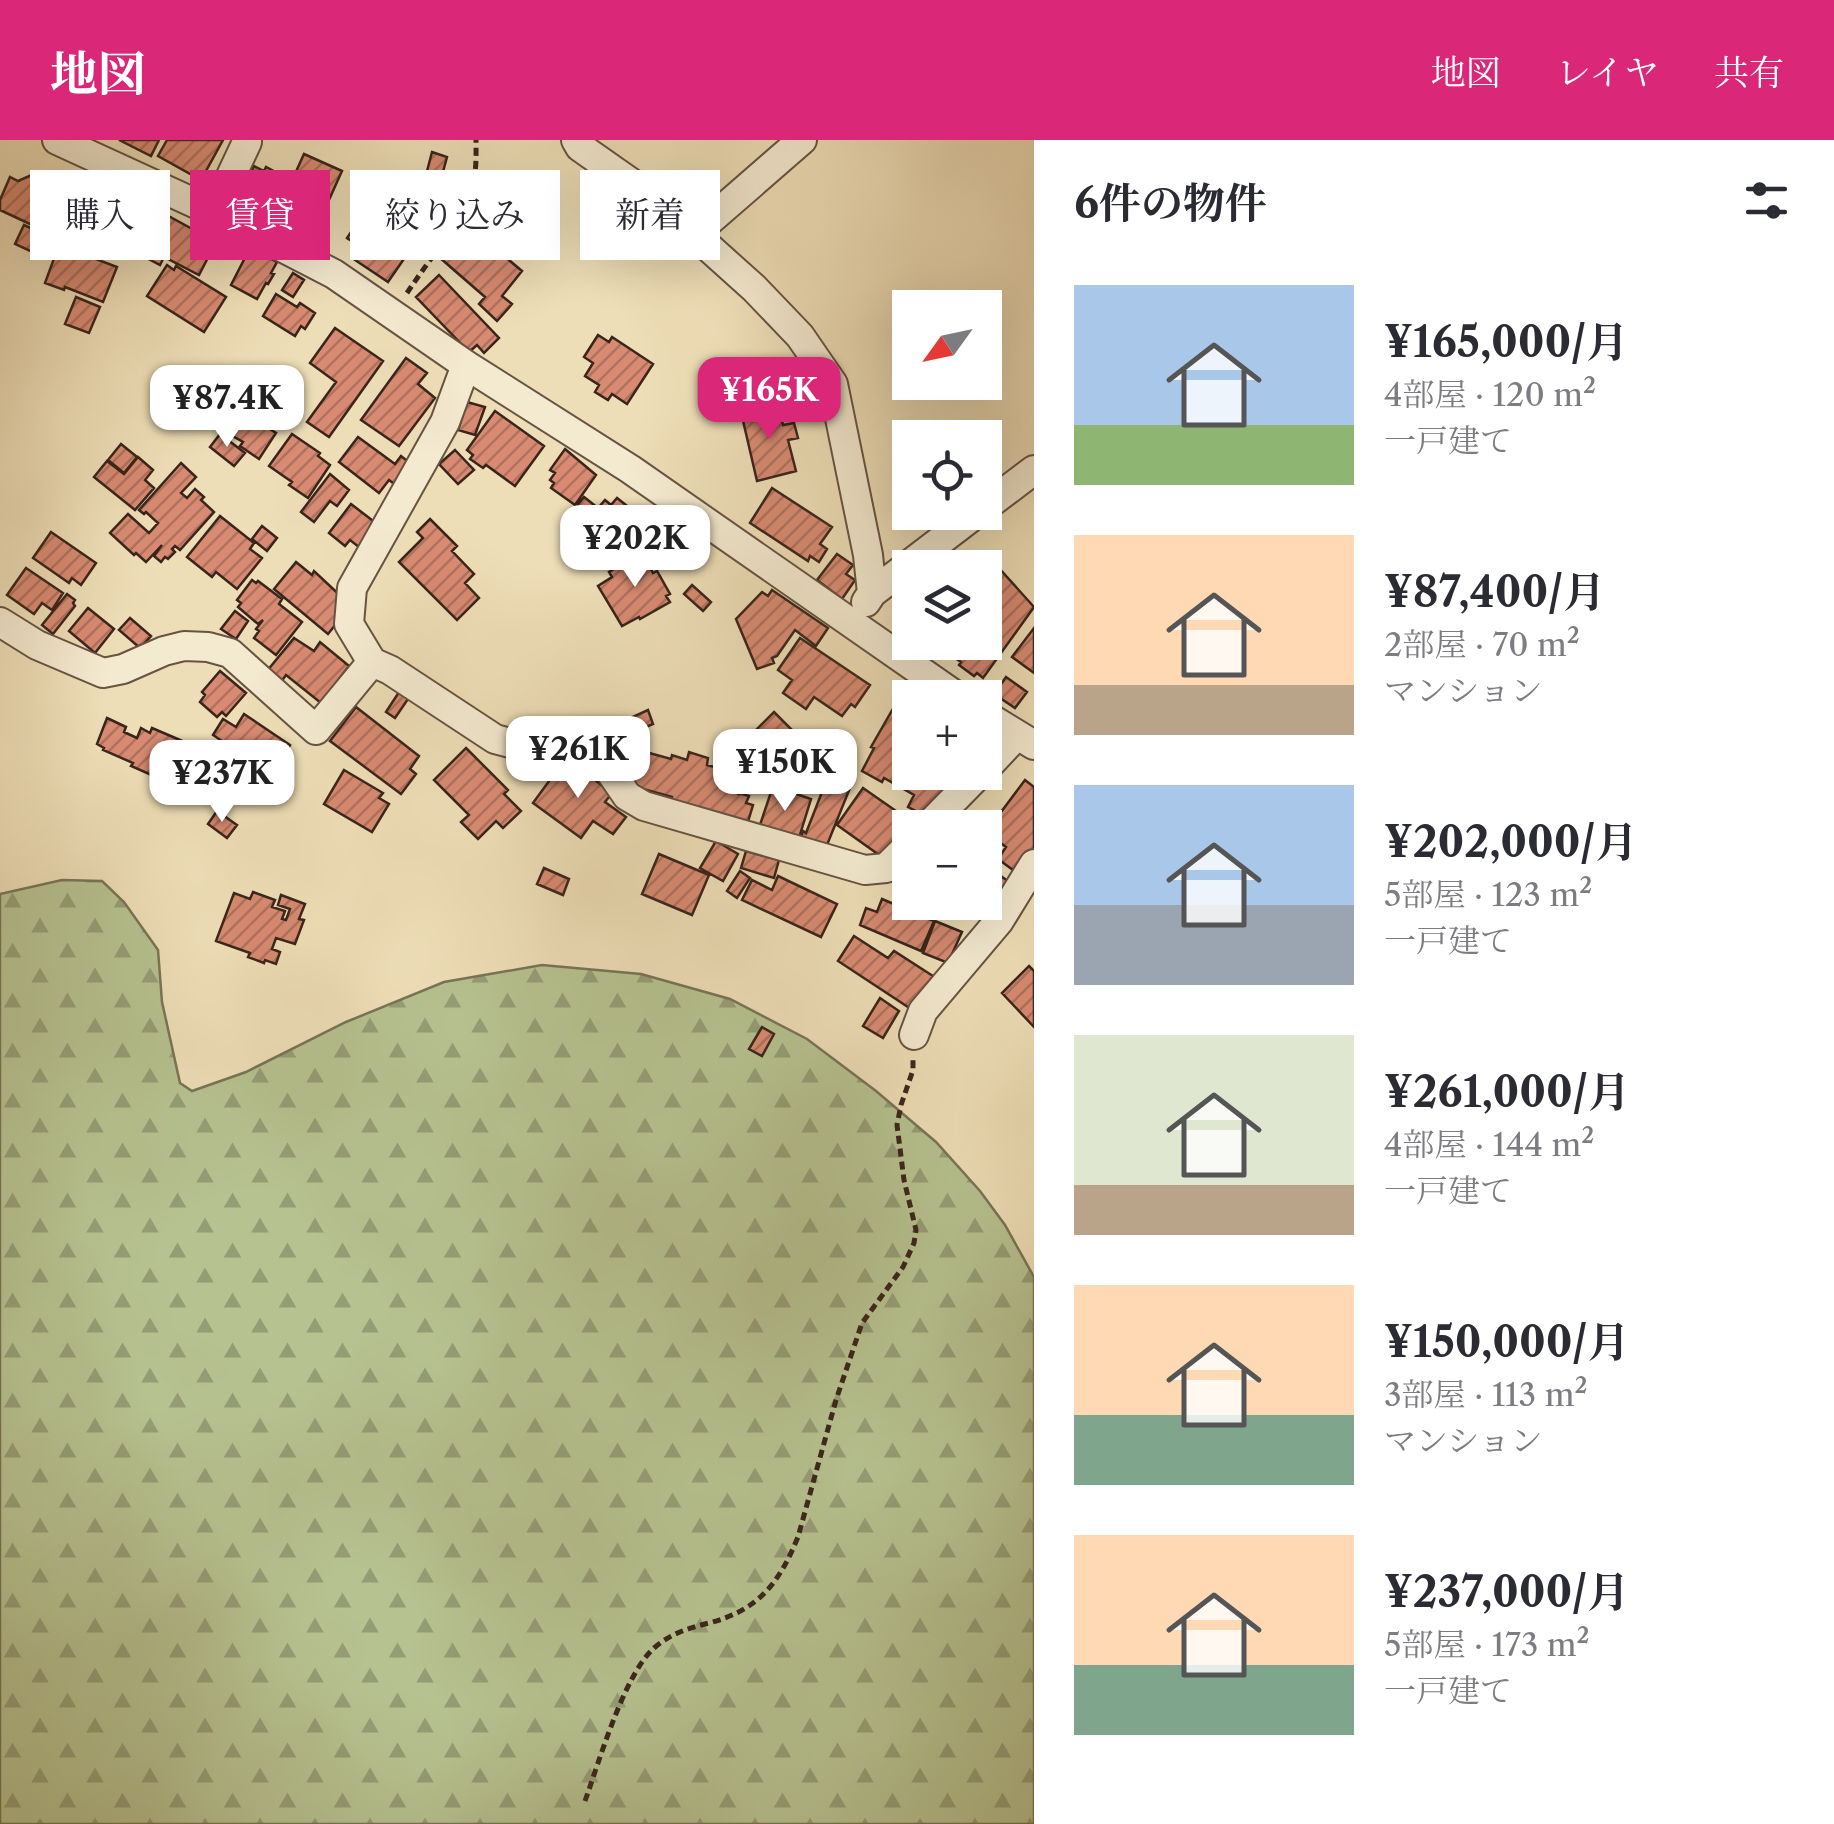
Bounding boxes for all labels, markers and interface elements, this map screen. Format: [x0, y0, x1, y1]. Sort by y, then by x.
text: 地図 [50, 44, 146, 103]
text: 地図 [1431, 51, 1501, 94]
text: レイヤ [1556, 51, 1659, 94]
text: 共有 [1714, 51, 1784, 94]
chip: 購入 [30, 170, 170, 260]
chip: 賃貸 [190, 170, 330, 260]
chip: 絞り込み [350, 170, 560, 260]
chip: 新着 [580, 170, 720, 260]
icon: filters [1739, 173, 1794, 228]
text: 6件の物件 [1074, 177, 1267, 229]
north arrow [892, 290, 1002, 400]
map controls [892, 290, 1002, 920]
text: ¥165,000/月 [1384, 316, 1628, 368]
icon: home [1154, 325, 1274, 445]
pin: ¥165K [699, 357, 839, 442]
pin: ¥87.4K [146, 365, 308, 450]
text: ¥165K [720, 370, 818, 409]
text: 4部屋 · 120 m² [1384, 375, 1596, 414]
text: ¥87.4K [172, 378, 282, 417]
button: locate [892, 420, 1002, 530]
text: 一戸建て [1384, 421, 1512, 460]
pin: ¥202K [565, 505, 705, 590]
text: ¥202K [582, 518, 688, 557]
button: layers [892, 550, 1002, 660]
text: ¥87,400/月 [1384, 566, 1605, 618]
icon: home [1154, 575, 1274, 695]
text: 2部屋 · 70 m² [1384, 625, 1580, 664]
text: マンション [1384, 671, 1543, 710]
button: + [892, 680, 1002, 790]
pin: ¥261K [508, 716, 648, 801]
text: ¥261K [528, 729, 628, 768]
pin: ¥150K [715, 729, 855, 814]
pin: ¥237K [152, 740, 292, 825]
text: ¥150K [735, 742, 835, 781]
text: ¥237K [171, 753, 273, 792]
button: − [892, 810, 1002, 920]
text: ¥202,000/月 [1384, 816, 1637, 868]
icon: home [1154, 825, 1274, 945]
text: 5部屋 · 123 m² [1384, 875, 1592, 914]
text: 一戸建て [1384, 921, 1512, 960]
text: ¥261,000/月 [1384, 1066, 1630, 1118]
icon: home [1154, 1075, 1274, 1195]
text: 4部屋 · 144 m² [1384, 1125, 1594, 1164]
text: 一戸建て [1384, 1171, 1512, 1210]
text: ¥150,000/月 [1384, 1316, 1629, 1368]
icon: home [1154, 1325, 1274, 1445]
text: 3部屋 · 113 m² [1384, 1375, 1588, 1414]
text: マンション [1384, 1421, 1543, 1460]
text: ¥237,000/月 [1384, 1566, 1629, 1618]
icon: home [1154, 1575, 1274, 1695]
text: 5部屋 · 173 m² [1384, 1625, 1590, 1664]
text: 一戸建て [1384, 1671, 1512, 1710]

